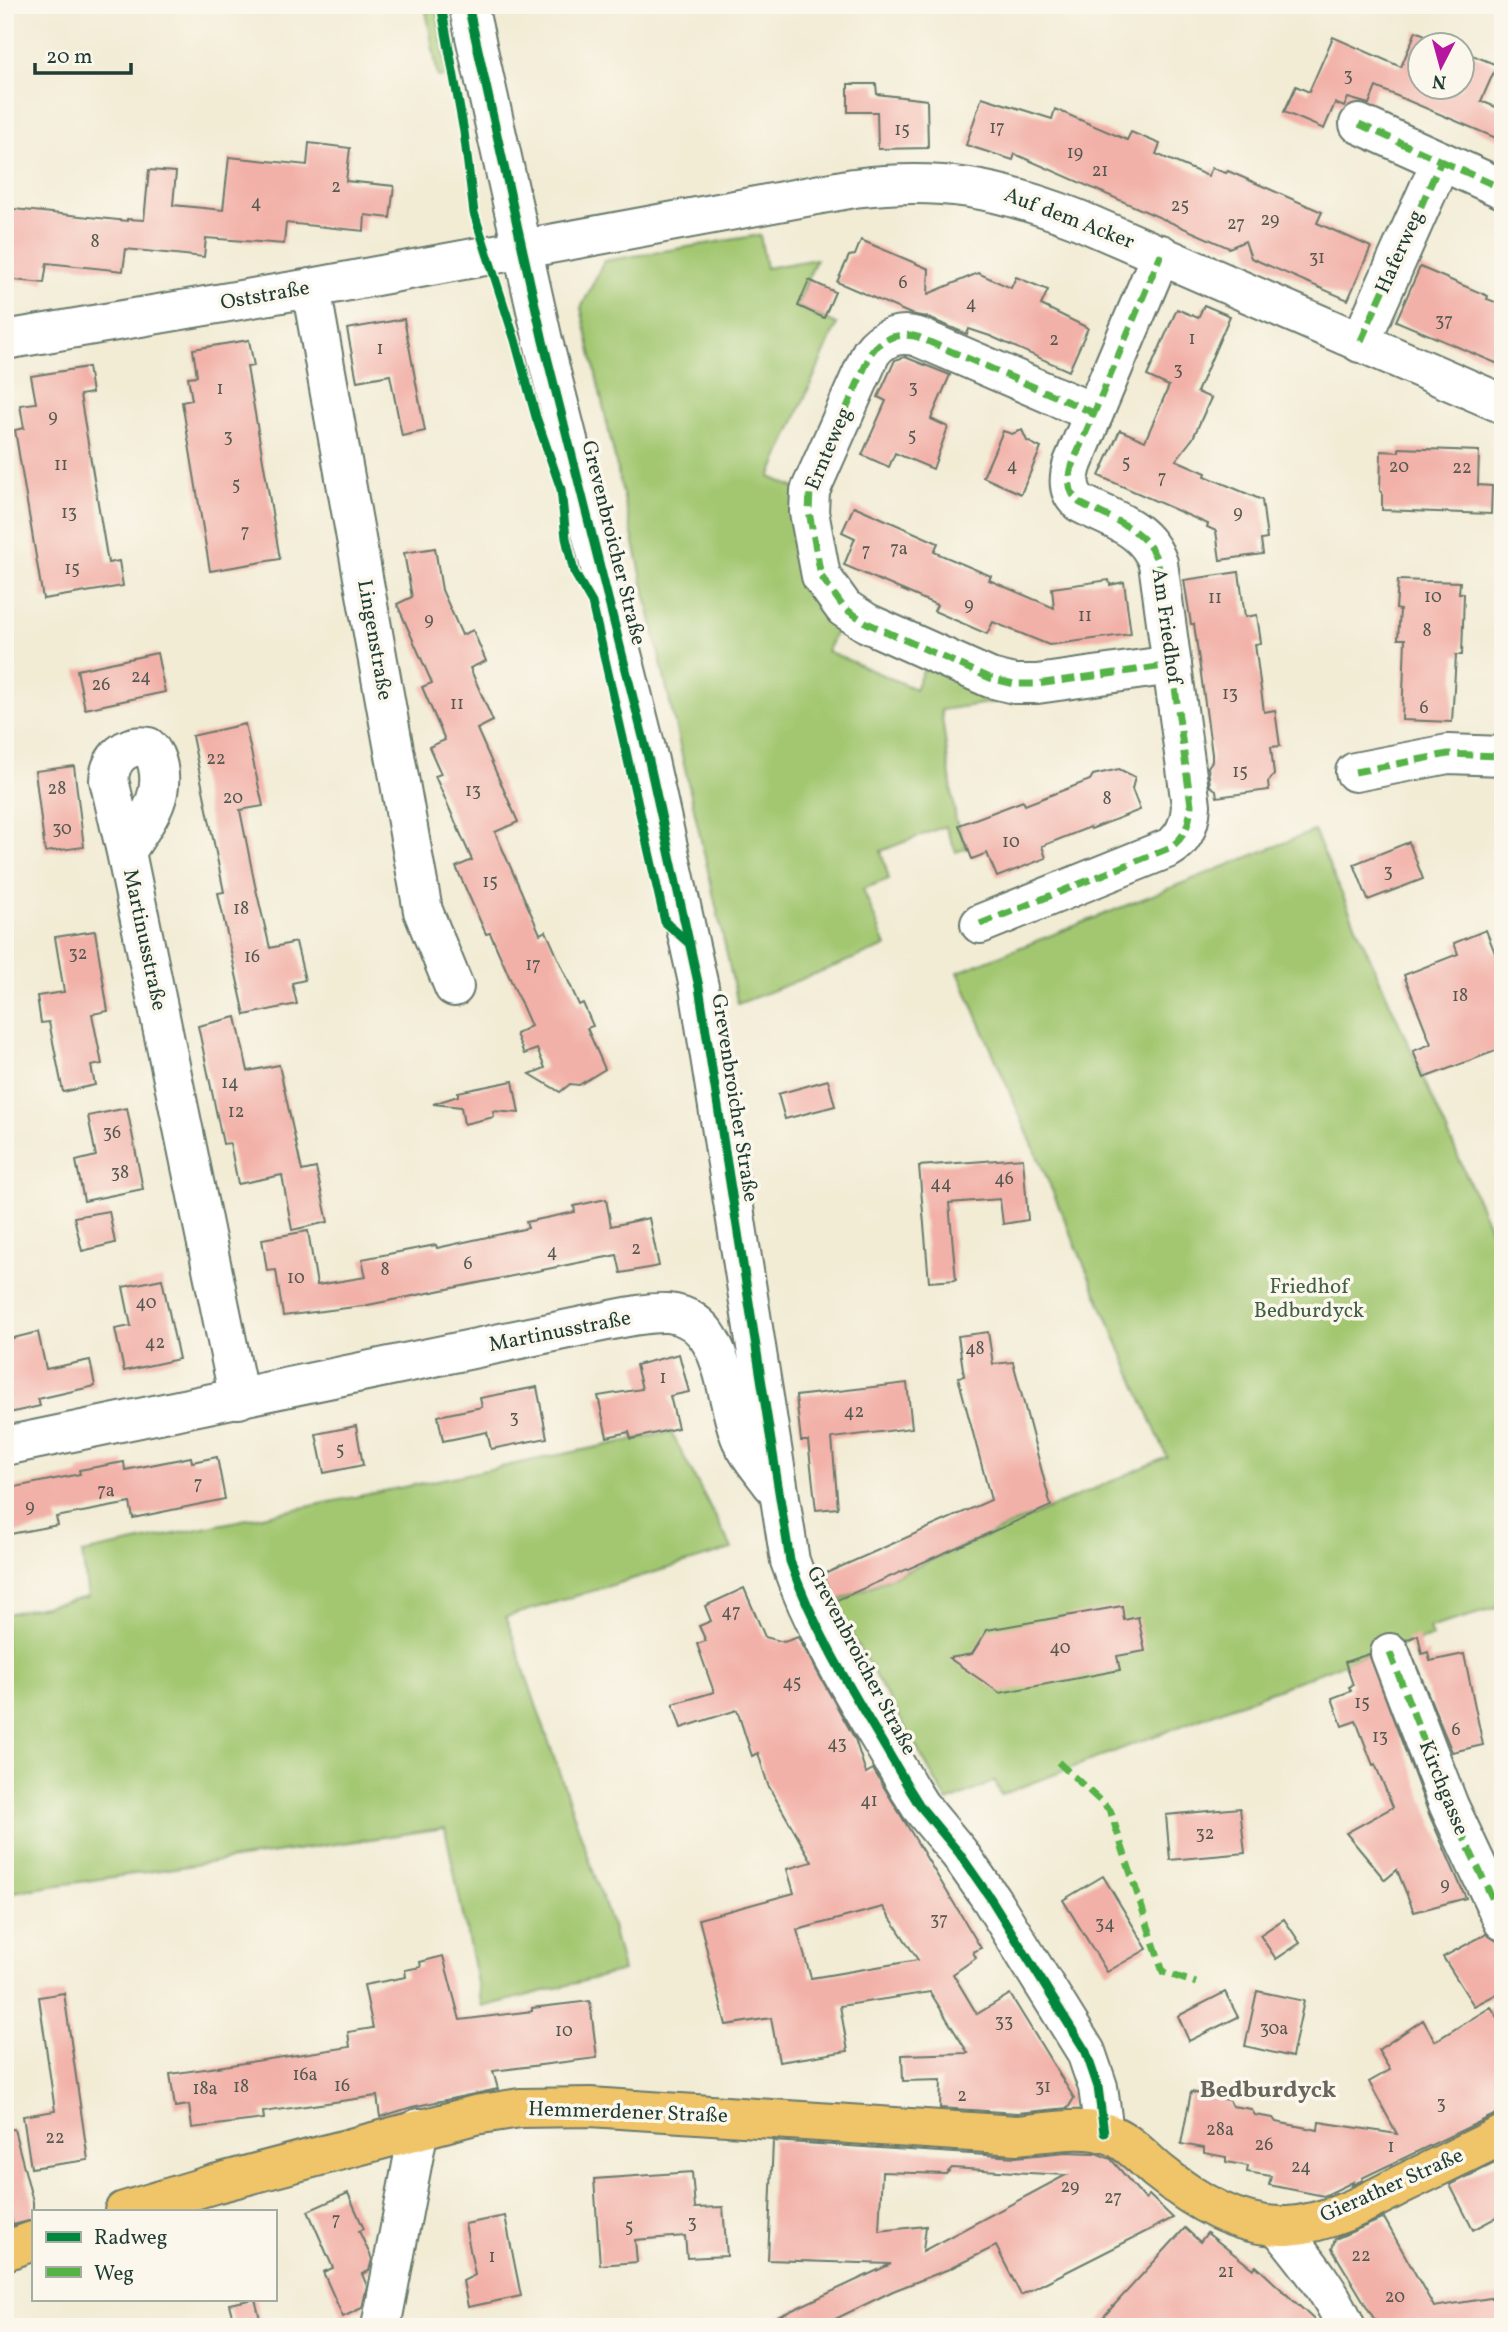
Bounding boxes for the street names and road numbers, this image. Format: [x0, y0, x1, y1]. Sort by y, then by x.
street label: Auf dem Acker [1000, 181, 1139, 257]
street label: Haferweg [1369, 205, 1431, 299]
street label: Oststraße [218, 274, 312, 318]
street label: Ernteweg [799, 403, 859, 495]
street label: Grevenbroicher Straße [574, 438, 652, 648]
street label: Am Friedhof [1144, 566, 1189, 688]
street label: Lingenstraße [349, 577, 399, 703]
street label: Martinusstraße [115, 867, 173, 1013]
street label: Grevenbroicher Straße [703, 992, 765, 1204]
street label: Martinusstraße [487, 1304, 633, 1360]
street label: Grevenbroicher Straße [799, 1561, 923, 1761]
street label: Kirchgasse [1411, 1736, 1475, 1840]
street label: Hemmerdener Straße [528, 2095, 728, 2131]
street label: Gierather Straße [1316, 2141, 1468, 2231]

